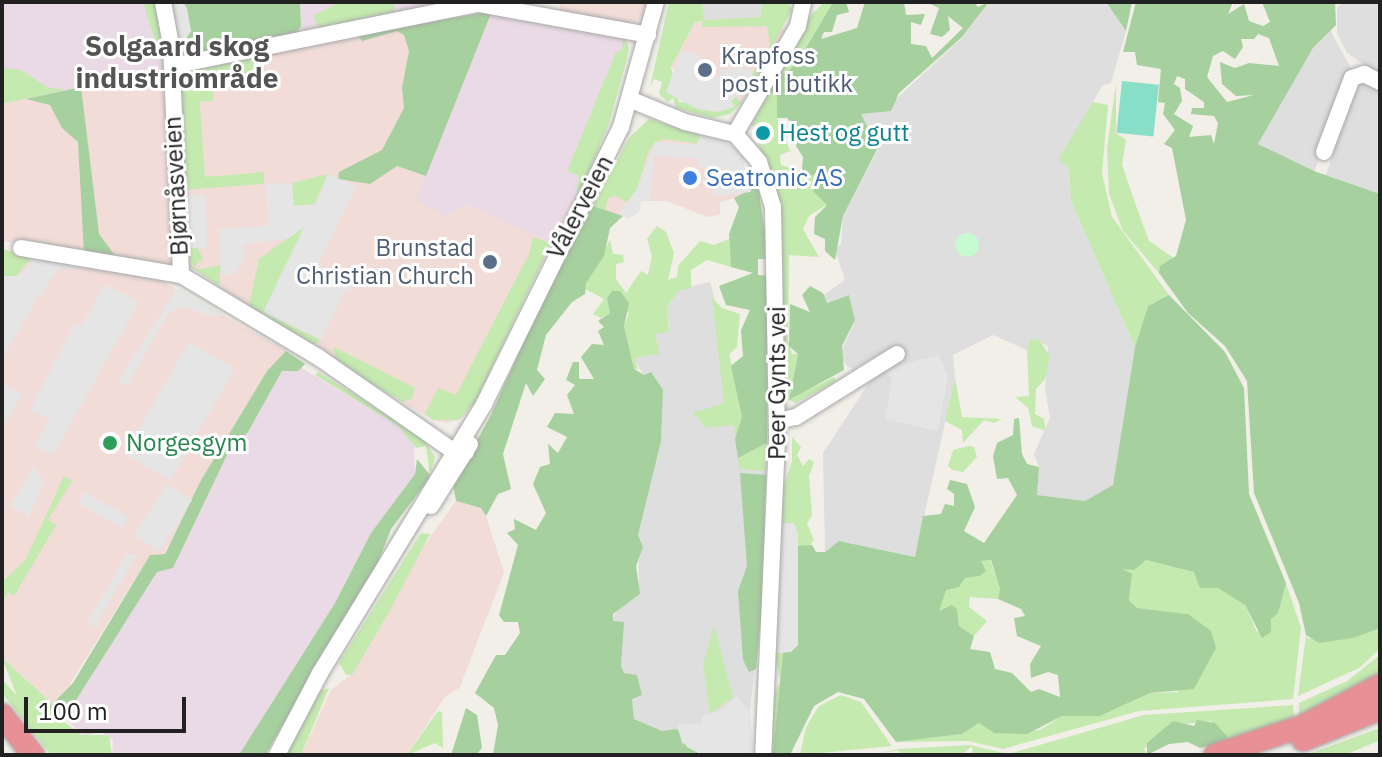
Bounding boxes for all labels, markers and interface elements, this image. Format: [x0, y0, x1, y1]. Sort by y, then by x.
district label: Solgaard skog industriområde [76, 29, 278, 95]
place label: Krapfoss post i butikk [721, 42, 853, 98]
marker: Krapfoss post i butikk [696, 61, 714, 79]
street label: Bjørnåsveien [158, 116, 194, 256]
place label: Hest og gutt [779, 119, 909, 147]
marker: Hest og gutt [754, 124, 772, 142]
street label: Vålerveien [541, 150, 619, 264]
place label: Seatronic AS [706, 164, 843, 192]
marker: Seatronic AS [681, 169, 699, 187]
place label: Brunstad Christian Church [296, 234, 474, 290]
marker: Brunstad Christian Church [481, 253, 499, 271]
street label: Peer Gynts vei [763, 306, 791, 460]
place label: Norgesgym [126, 429, 248, 457]
marker: Norgesgym [101, 434, 119, 452]
scale bar [28, 681, 190, 731]
text: 100 m [38, 695, 108, 727]

